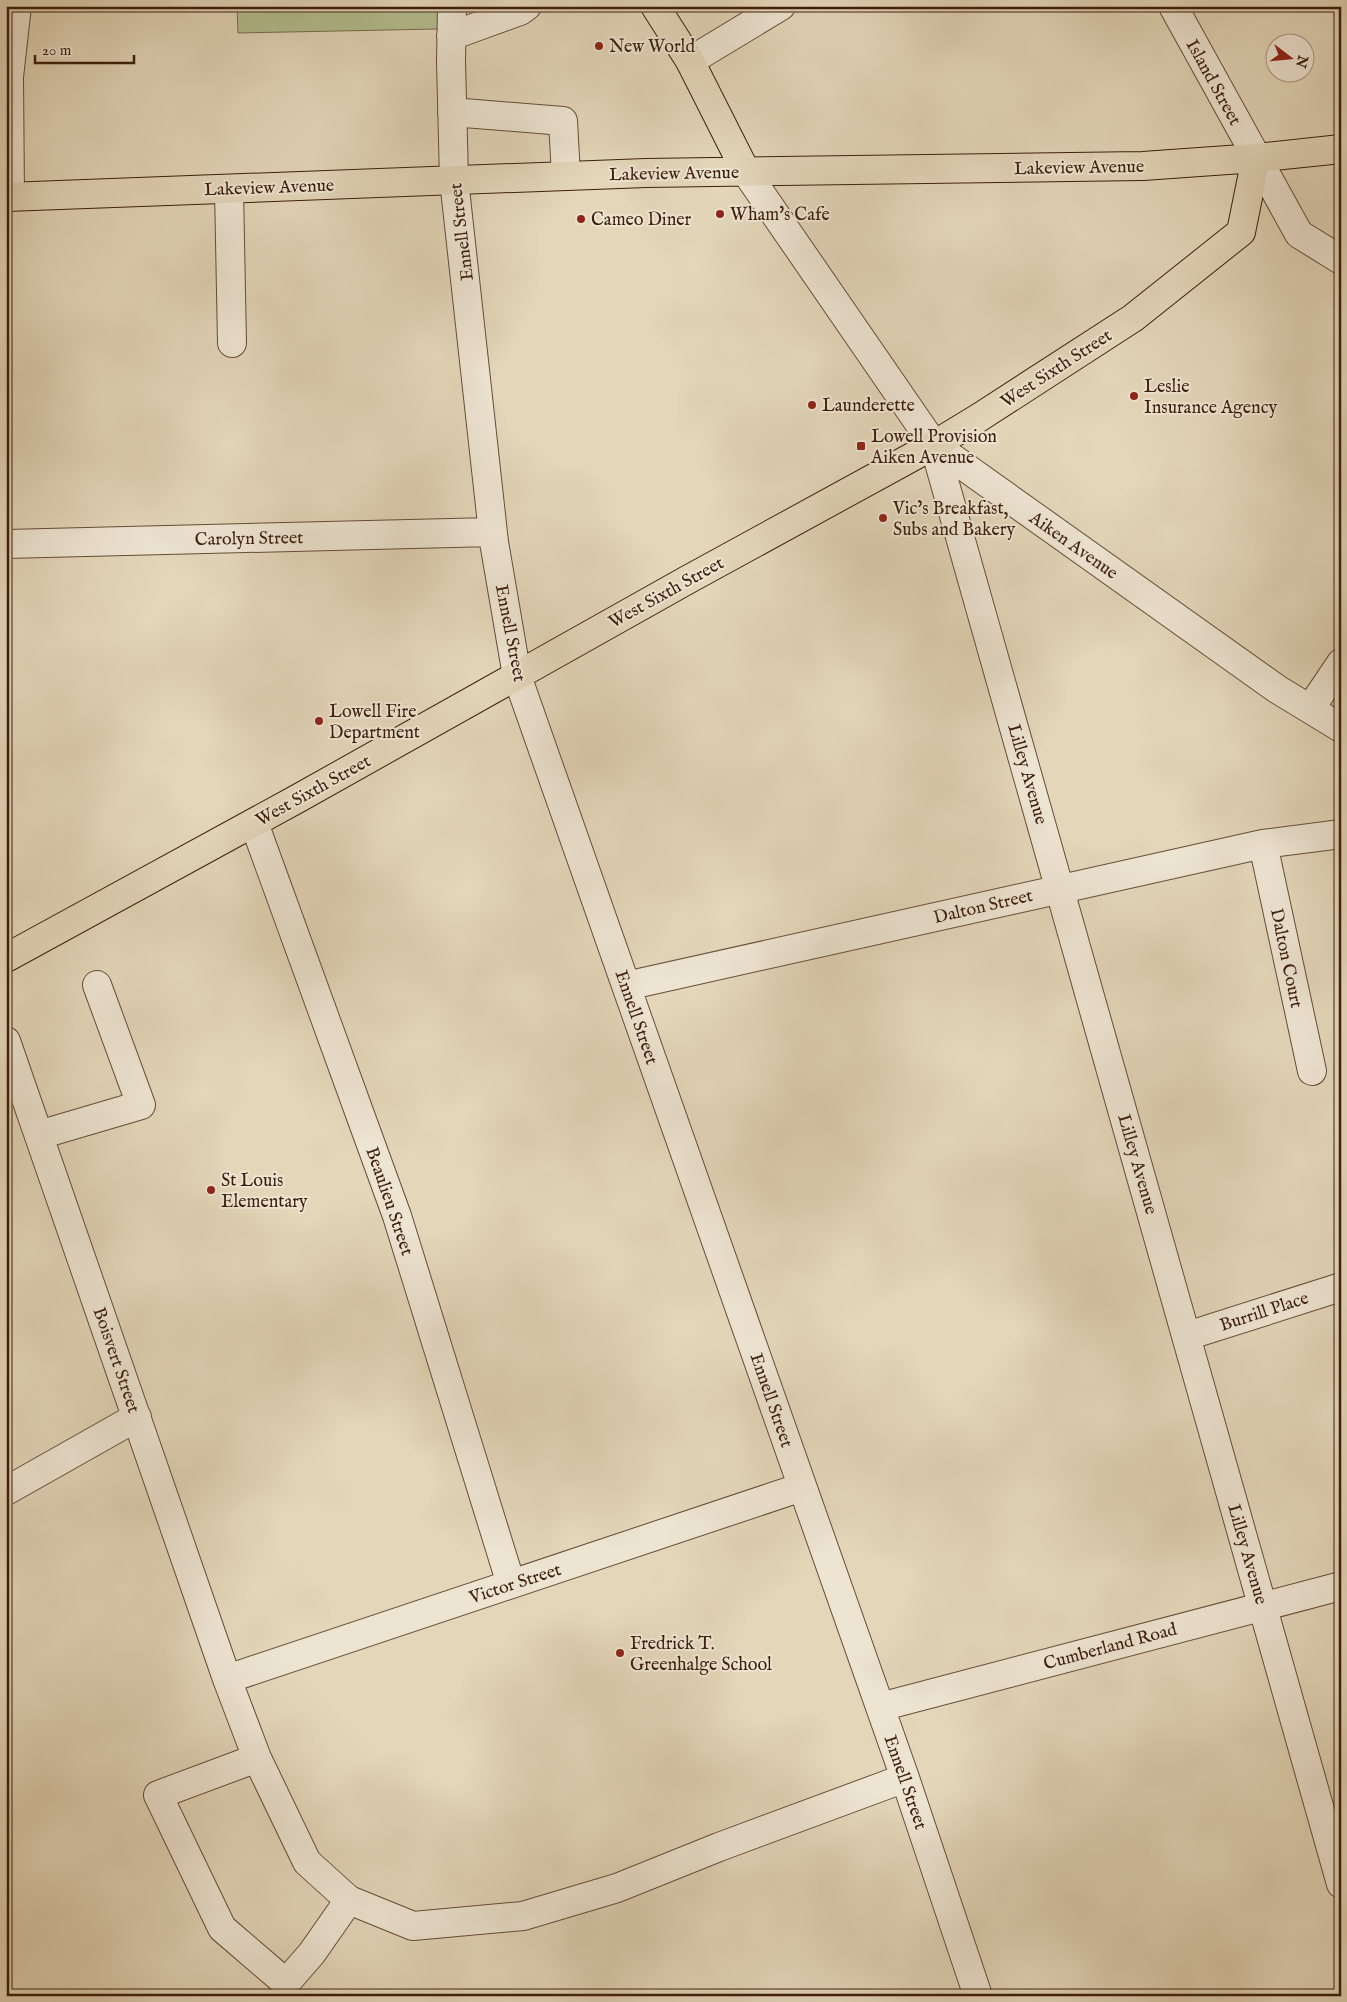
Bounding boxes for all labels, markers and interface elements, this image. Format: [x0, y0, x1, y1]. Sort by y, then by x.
scale bar [35, 32, 134, 64]
north arrow [1264, 32, 1314, 82]
place label: New World [609, 36, 695, 59]
street label: Island Street [1180, 36, 1246, 130]
marker: New World [593, 40, 605, 52]
text: 20 m [42, 41, 72, 60]
text: N [1291, 52, 1312, 70]
street label: Lakeview Avenue [1014, 156, 1144, 181]
street label: Lakeview Avenue [609, 162, 739, 187]
street label: Lakeview Avenue [204, 175, 334, 202]
street label: Ennell Street [445, 182, 480, 282]
place label: Wham's Cafe [730, 204, 830, 227]
marker: Wham's Cafe [714, 208, 726, 220]
place label: Cameo Diner [591, 209, 691, 232]
marker: Cameo Diner [575, 213, 587, 225]
street label: West Sixth Street [997, 325, 1117, 414]
place label: Leslie Insurance Agency [1144, 376, 1277, 420]
marker: Leslie Insurance Agency [1128, 390, 1140, 402]
place label: Launderette [822, 395, 915, 418]
marker: Launderette [806, 399, 818, 411]
place label: Lowell Provision Aiken Avenue [870, 426, 997, 470]
marker: Lowell Provision Aiken Avenue [855, 440, 867, 452]
place label: Vic’s Breakfast, Subs and Bakery [892, 498, 1015, 542]
street label: Aiken Avenue [1023, 507, 1122, 585]
marker: Vic’s Breakfast, Subs and Bakery [877, 512, 889, 524]
street label: Carolyn Street [194, 527, 304, 552]
street label: West Sixth Street [605, 552, 728, 634]
street label: Ennell Street [489, 583, 530, 684]
place label: Lowell Fire Department [329, 701, 420, 745]
marker: Lowell Fire Department [313, 715, 325, 727]
street label: Lilley Avenue [1001, 722, 1052, 827]
street label: West Sixth Street [252, 750, 375, 832]
street label: Dalton Street [931, 885, 1035, 930]
street label: Dalton Court [1264, 906, 1307, 1010]
street label: Ennell Street [609, 967, 662, 1068]
street label: Lilley Avenue [1111, 1112, 1162, 1217]
street label: Beaulieu Street [359, 1144, 418, 1259]
place label: St Louis Elementary [221, 1170, 308, 1214]
marker: St Louis Elementary [205, 1184, 217, 1196]
street label: Burrill Place [1217, 1287, 1312, 1338]
street label: Boisvert Street [87, 1305, 144, 1416]
street label: Ennell Street [744, 1350, 797, 1451]
street label: Lilley Avenue [1221, 1502, 1272, 1607]
street label: Victor Street [466, 1559, 564, 1610]
street label: Cumberland Road [1041, 1619, 1180, 1676]
place label: Fredrick T. Greenhalge School [630, 1633, 772, 1677]
marker: Fredrick T. Greenhalge School [614, 1647, 626, 1659]
street label: Ennell Street [878, 1732, 931, 1833]

